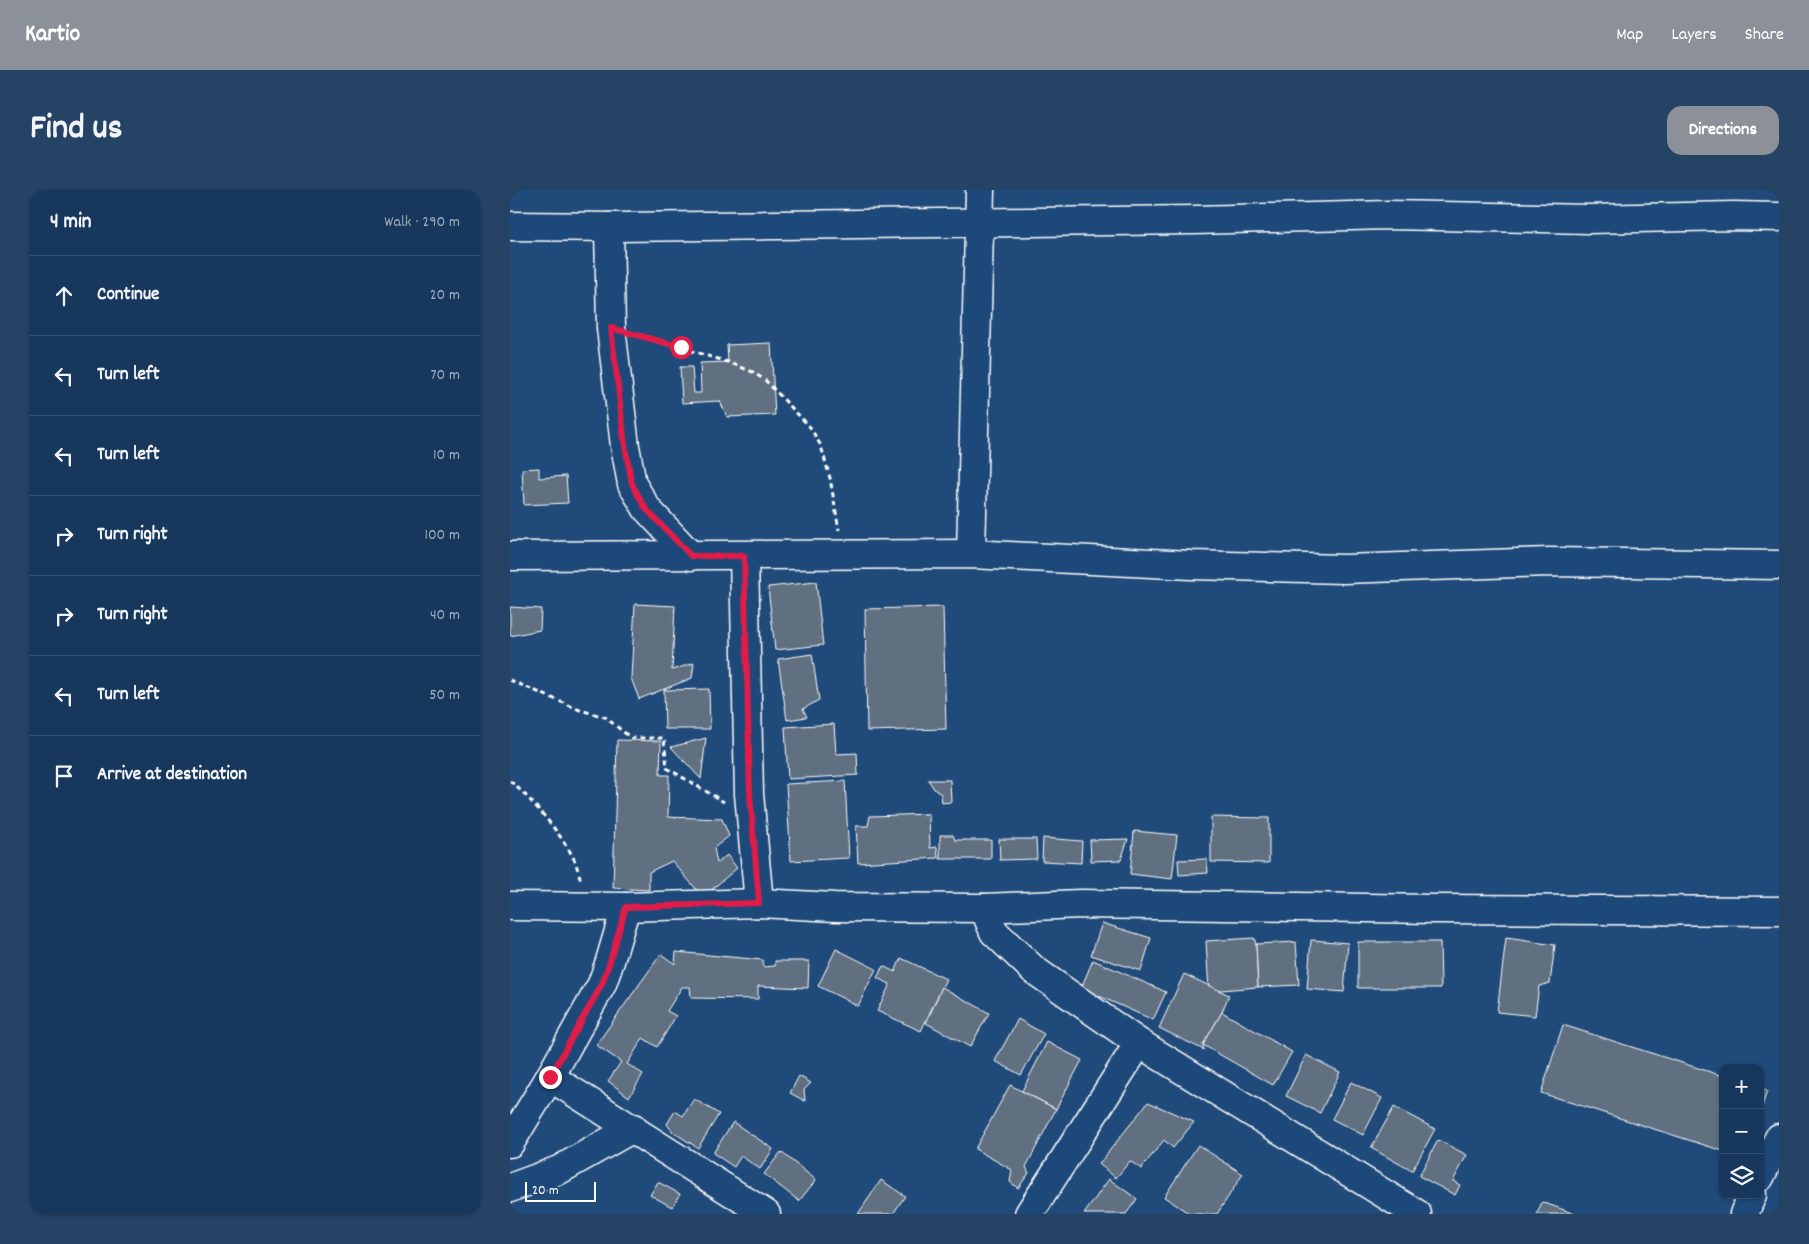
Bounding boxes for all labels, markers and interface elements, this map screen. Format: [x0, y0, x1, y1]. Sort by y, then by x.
text: Kartio [25, 18, 80, 52]
text: Map [1616, 23, 1643, 48]
text: Layers [1671, 23, 1717, 48]
text: Share [1745, 23, 1784, 48]
text: Find us [30, 105, 122, 155]
button: Directions [1667, 106, 1779, 155]
text: 4 min [50, 208, 92, 238]
text: Walk · 290 m [384, 211, 460, 234]
icon: ahead [50, 282, 78, 310]
text: Continue [97, 282, 159, 309]
text: 20 m [430, 284, 460, 307]
route start [670, 336, 693, 359]
icon: left [50, 362, 78, 390]
text: Turn left [97, 362, 160, 389]
text: 70 m [430, 364, 460, 387]
icon: left [50, 442, 78, 470]
text: Turn left [97, 442, 160, 469]
text: 10 m [433, 444, 460, 467]
icon: right [50, 522, 78, 550]
text: Turn right [97, 522, 168, 549]
text: 100 m [424, 524, 460, 547]
icon: right [50, 602, 78, 630]
text: Turn right [97, 602, 168, 629]
text: 40 m [430, 604, 460, 627]
icon: left [50, 682, 78, 710]
text: Turn left [97, 682, 160, 709]
text: 50 m [429, 684, 460, 707]
icon: arrive [50, 762, 78, 790]
text: Arrive at destination [97, 762, 247, 789]
map controls [1719, 1064, 1764, 1199]
button: + [1719, 1064, 1764, 1109]
route end [539, 1066, 562, 1089]
button: − [1719, 1109, 1764, 1154]
button: layers [1719, 1154, 1764, 1199]
scale bar [525, 1179, 596, 1202]
text: 20 m [532, 1181, 559, 1201]

